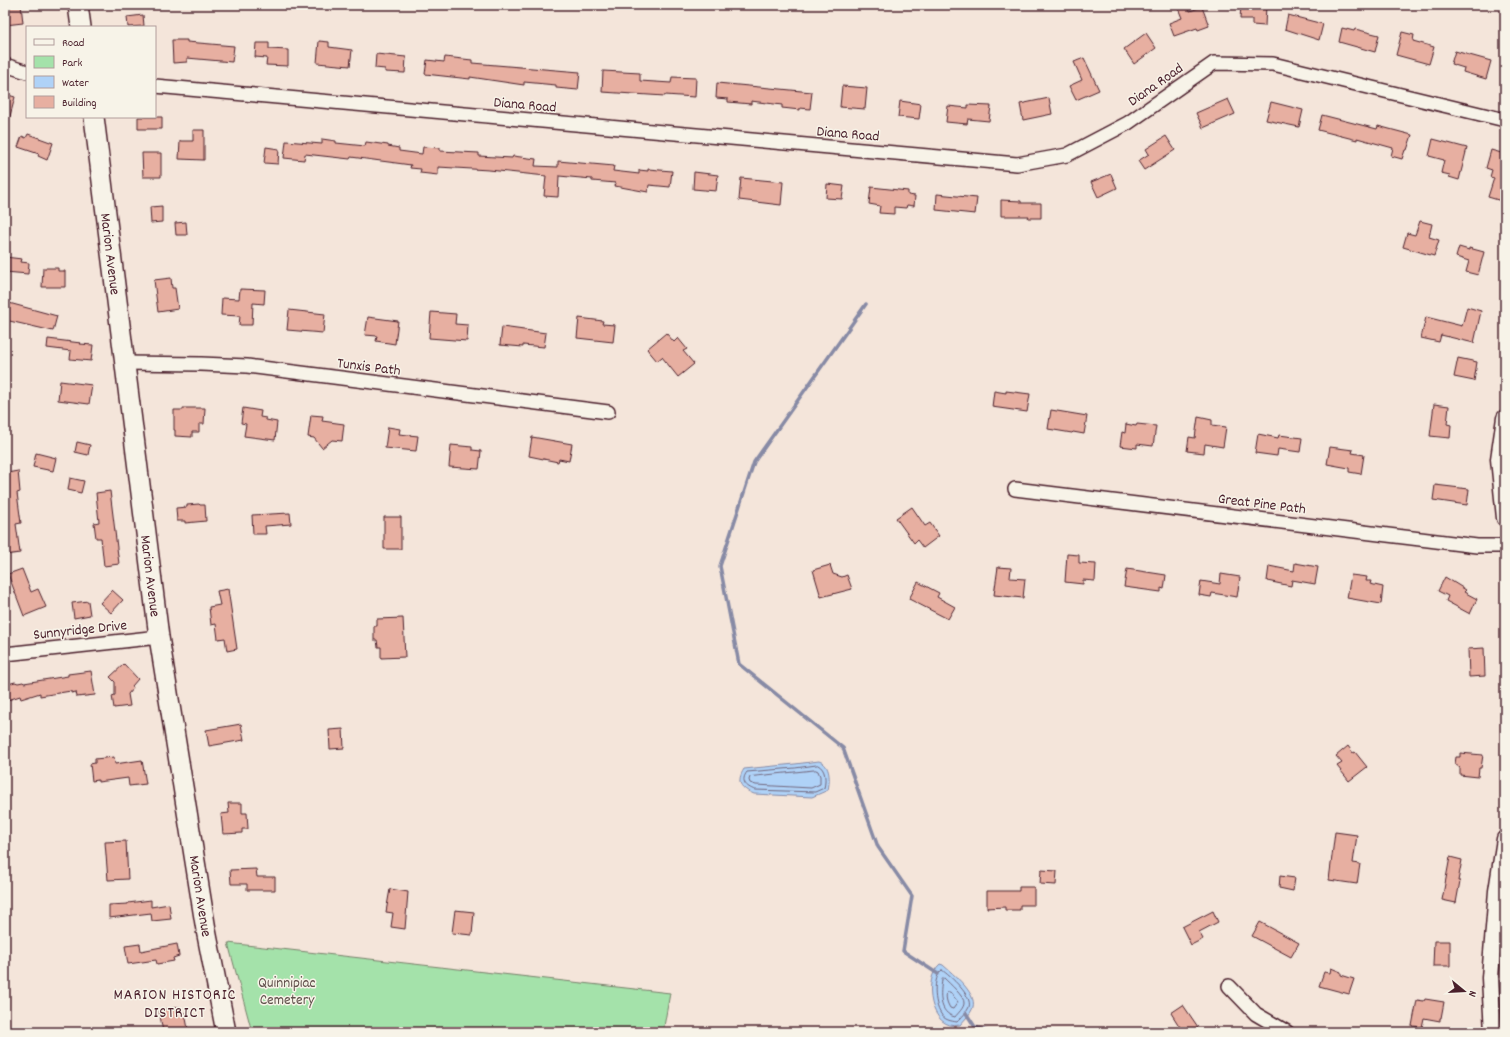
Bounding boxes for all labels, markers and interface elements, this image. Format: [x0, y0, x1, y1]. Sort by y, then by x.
legend [26, 26, 156, 118]
text: Road [62, 35, 84, 52]
text: Park [62, 55, 83, 72]
street label: Diana Road [1124, 59, 1188, 113]
text: Water [62, 75, 89, 92]
street label: Diana Road [492, 92, 557, 120]
text: Building [62, 95, 97, 112]
street label: Diana Road [815, 121, 880, 149]
street label: Marion Avenue [93, 212, 125, 297]
street label: Tunxis Path [336, 353, 402, 383]
street label: Great Pine Path [1216, 489, 1307, 521]
street label: Marion Avenue [133, 534, 165, 619]
street label: Sunnyridge Drive [32, 615, 128, 647]
street label: Marion Avenue [182, 854, 216, 939]
north arrow [1444, 971, 1484, 1011]
park label: Quinnipiac Cemetery [258, 973, 316, 1012]
district label: MARION HISTORIC DISTRICT [113, 984, 237, 1025]
text: N [1463, 988, 1480, 999]

